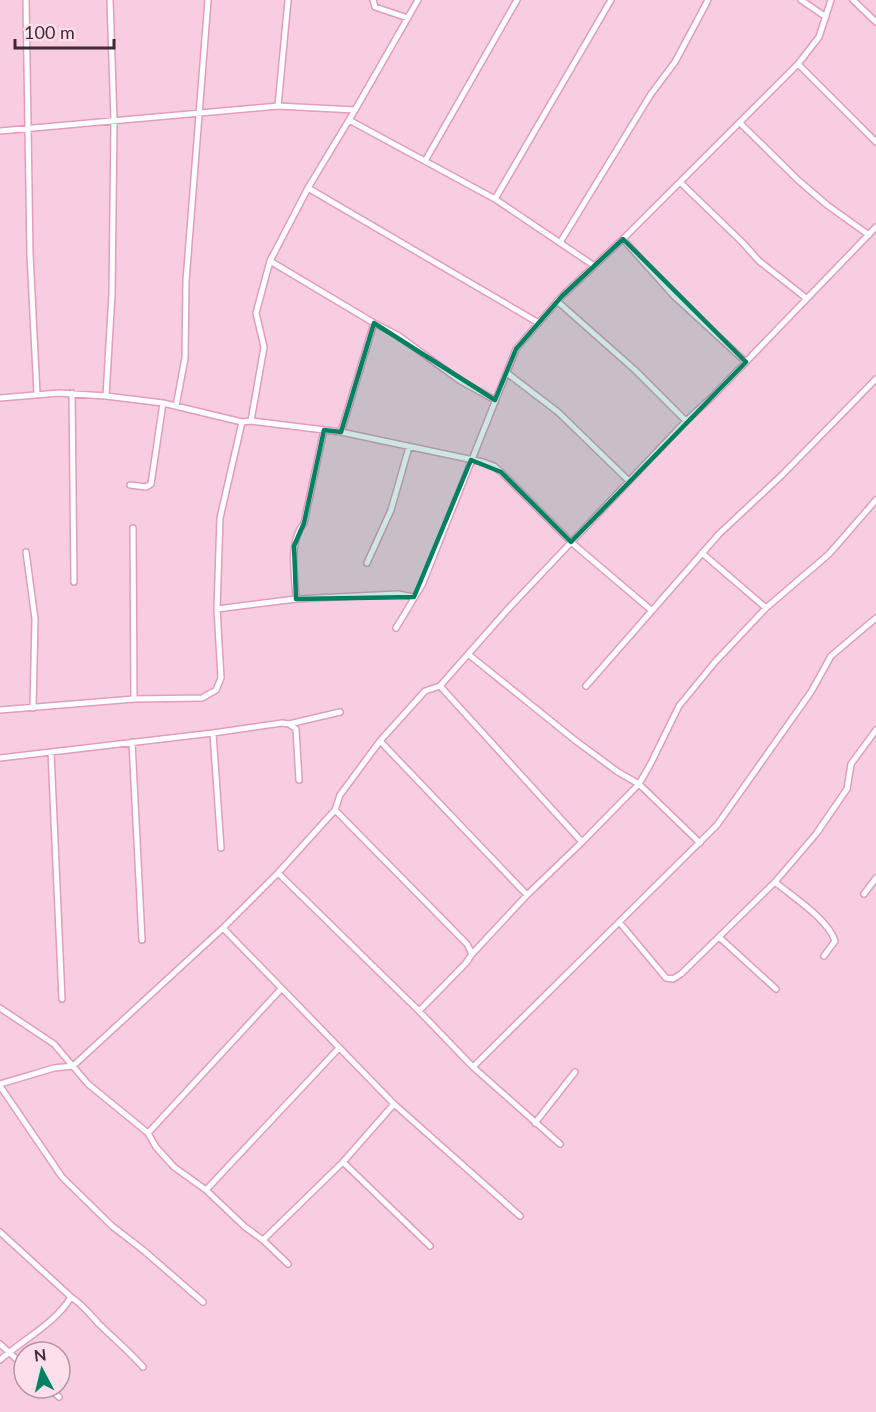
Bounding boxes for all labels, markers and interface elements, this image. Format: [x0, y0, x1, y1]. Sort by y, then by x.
scale bar [15, 12, 114, 50]
text: 100 m [24, 21, 75, 43]
north arrow [12, 1340, 72, 1400]
text: N [33, 1344, 47, 1365]

